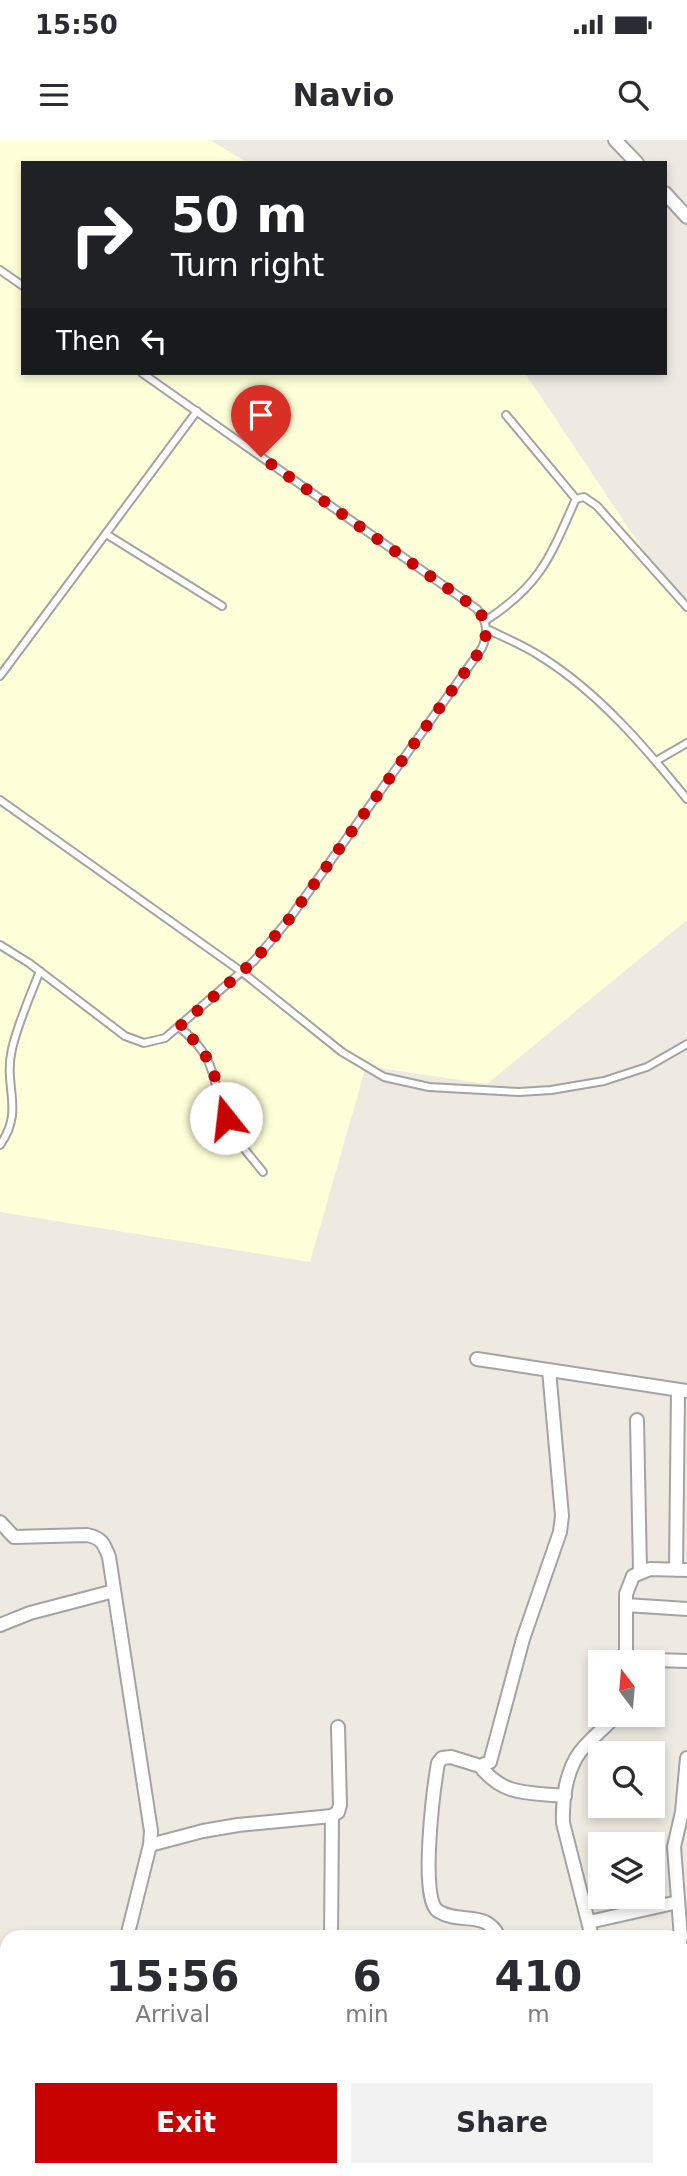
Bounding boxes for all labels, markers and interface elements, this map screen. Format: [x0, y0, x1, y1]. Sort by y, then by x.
text: 15:50 [35, 10, 118, 40]
icon: menu [35, 76, 73, 114]
text: Navio [292, 76, 395, 114]
icon: search [614, 76, 652, 114]
text: 50 m [171, 187, 307, 244]
icon: right [56, 189, 147, 280]
text: Turn right [171, 246, 324, 284]
icon: left [135, 322, 173, 360]
text: Then [56, 326, 121, 356]
pin [231, 385, 291, 457]
icon: arrive [242, 396, 280, 434]
position arrow [189, 1081, 263, 1155]
north arrow [588, 1650, 665, 1727]
map controls [588, 1650, 665, 1909]
button: search [588, 1741, 665, 1818]
button: layers [588, 1832, 665, 1909]
text: 15:56 [106, 1952, 240, 2001]
text: 6 [352, 1952, 382, 2001]
text: 410 [495, 1952, 582, 2001]
text: Arrival [135, 2001, 210, 2027]
text: min [345, 2001, 389, 2027]
text: m [527, 2001, 550, 2027]
button: Exit [35, 2083, 337, 2163]
button: Share [351, 2083, 653, 2163]

